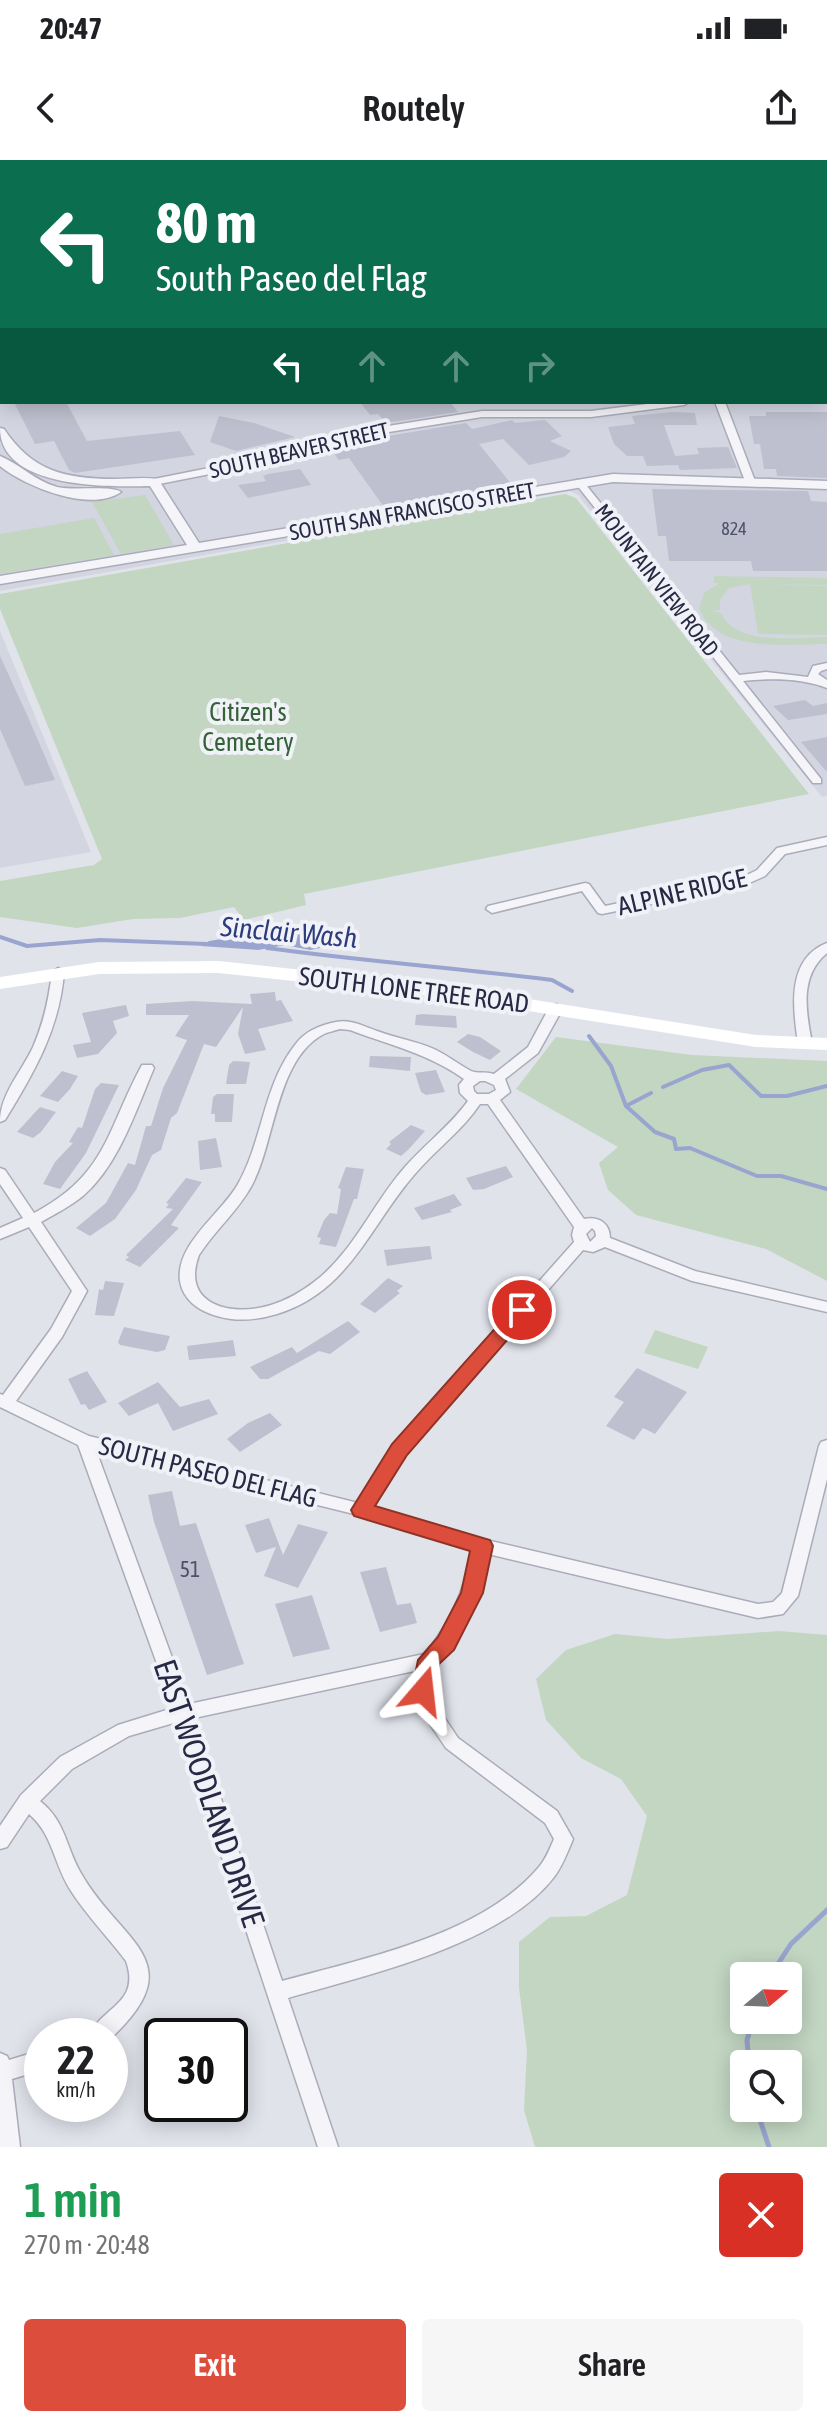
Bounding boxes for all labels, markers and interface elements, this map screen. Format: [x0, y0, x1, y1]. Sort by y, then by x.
text: 20:47 [40, 11, 102, 45]
icon: back [24, 86, 68, 130]
icon: share [759, 86, 803, 130]
text: Routely [362, 87, 465, 129]
text: 80 m [156, 191, 257, 255]
icon: left [24, 192, 128, 296]
text: South Paseo del Flag [156, 257, 427, 299]
icon: left [266, 344, 310, 388]
icon: ahead [350, 344, 394, 388]
icon: ahead [434, 344, 478, 388]
icon: right [518, 344, 562, 388]
street label: SOUTH BEAVER STREET [207, 417, 391, 483]
street label: SOUTH SAN FRANCISCO STREET [287, 477, 537, 545]
street label: MOUNTAIN VIEW ROAD [589, 499, 725, 661]
house number: 824 [721, 518, 747, 539]
park label: Citizen's Cemetery [202, 697, 294, 757]
street label: ALPINE RIDGE [615, 863, 749, 921]
water label: Sinclair Wash [219, 910, 359, 954]
street label: SOUTH LONE TREE ROAD [297, 961, 531, 1019]
pin [488, 1276, 556, 1344]
icon: arrive [500, 1288, 544, 1332]
street label: SOUTH PASEO DEL FLAG [96, 1430, 320, 1514]
house number: 51 [180, 1556, 200, 1582]
position arrow [381, 1649, 465, 1733]
street label: EAST WOODLAND DRIVE [146, 1654, 273, 1932]
north arrow [730, 1962, 802, 2034]
map controls [730, 1962, 802, 2122]
speed limit sign: 30 [144, 2018, 248, 2122]
text: 22 [57, 2037, 95, 2082]
button: search [730, 2050, 802, 2122]
text: km/h [56, 2078, 96, 2101]
text: 1 min [24, 2172, 122, 2227]
button: close [719, 2173, 803, 2257]
text: 270 m · 20:48 [24, 2230, 150, 2260]
button: Exit [24, 2319, 406, 2411]
button: Share [422, 2319, 803, 2411]

